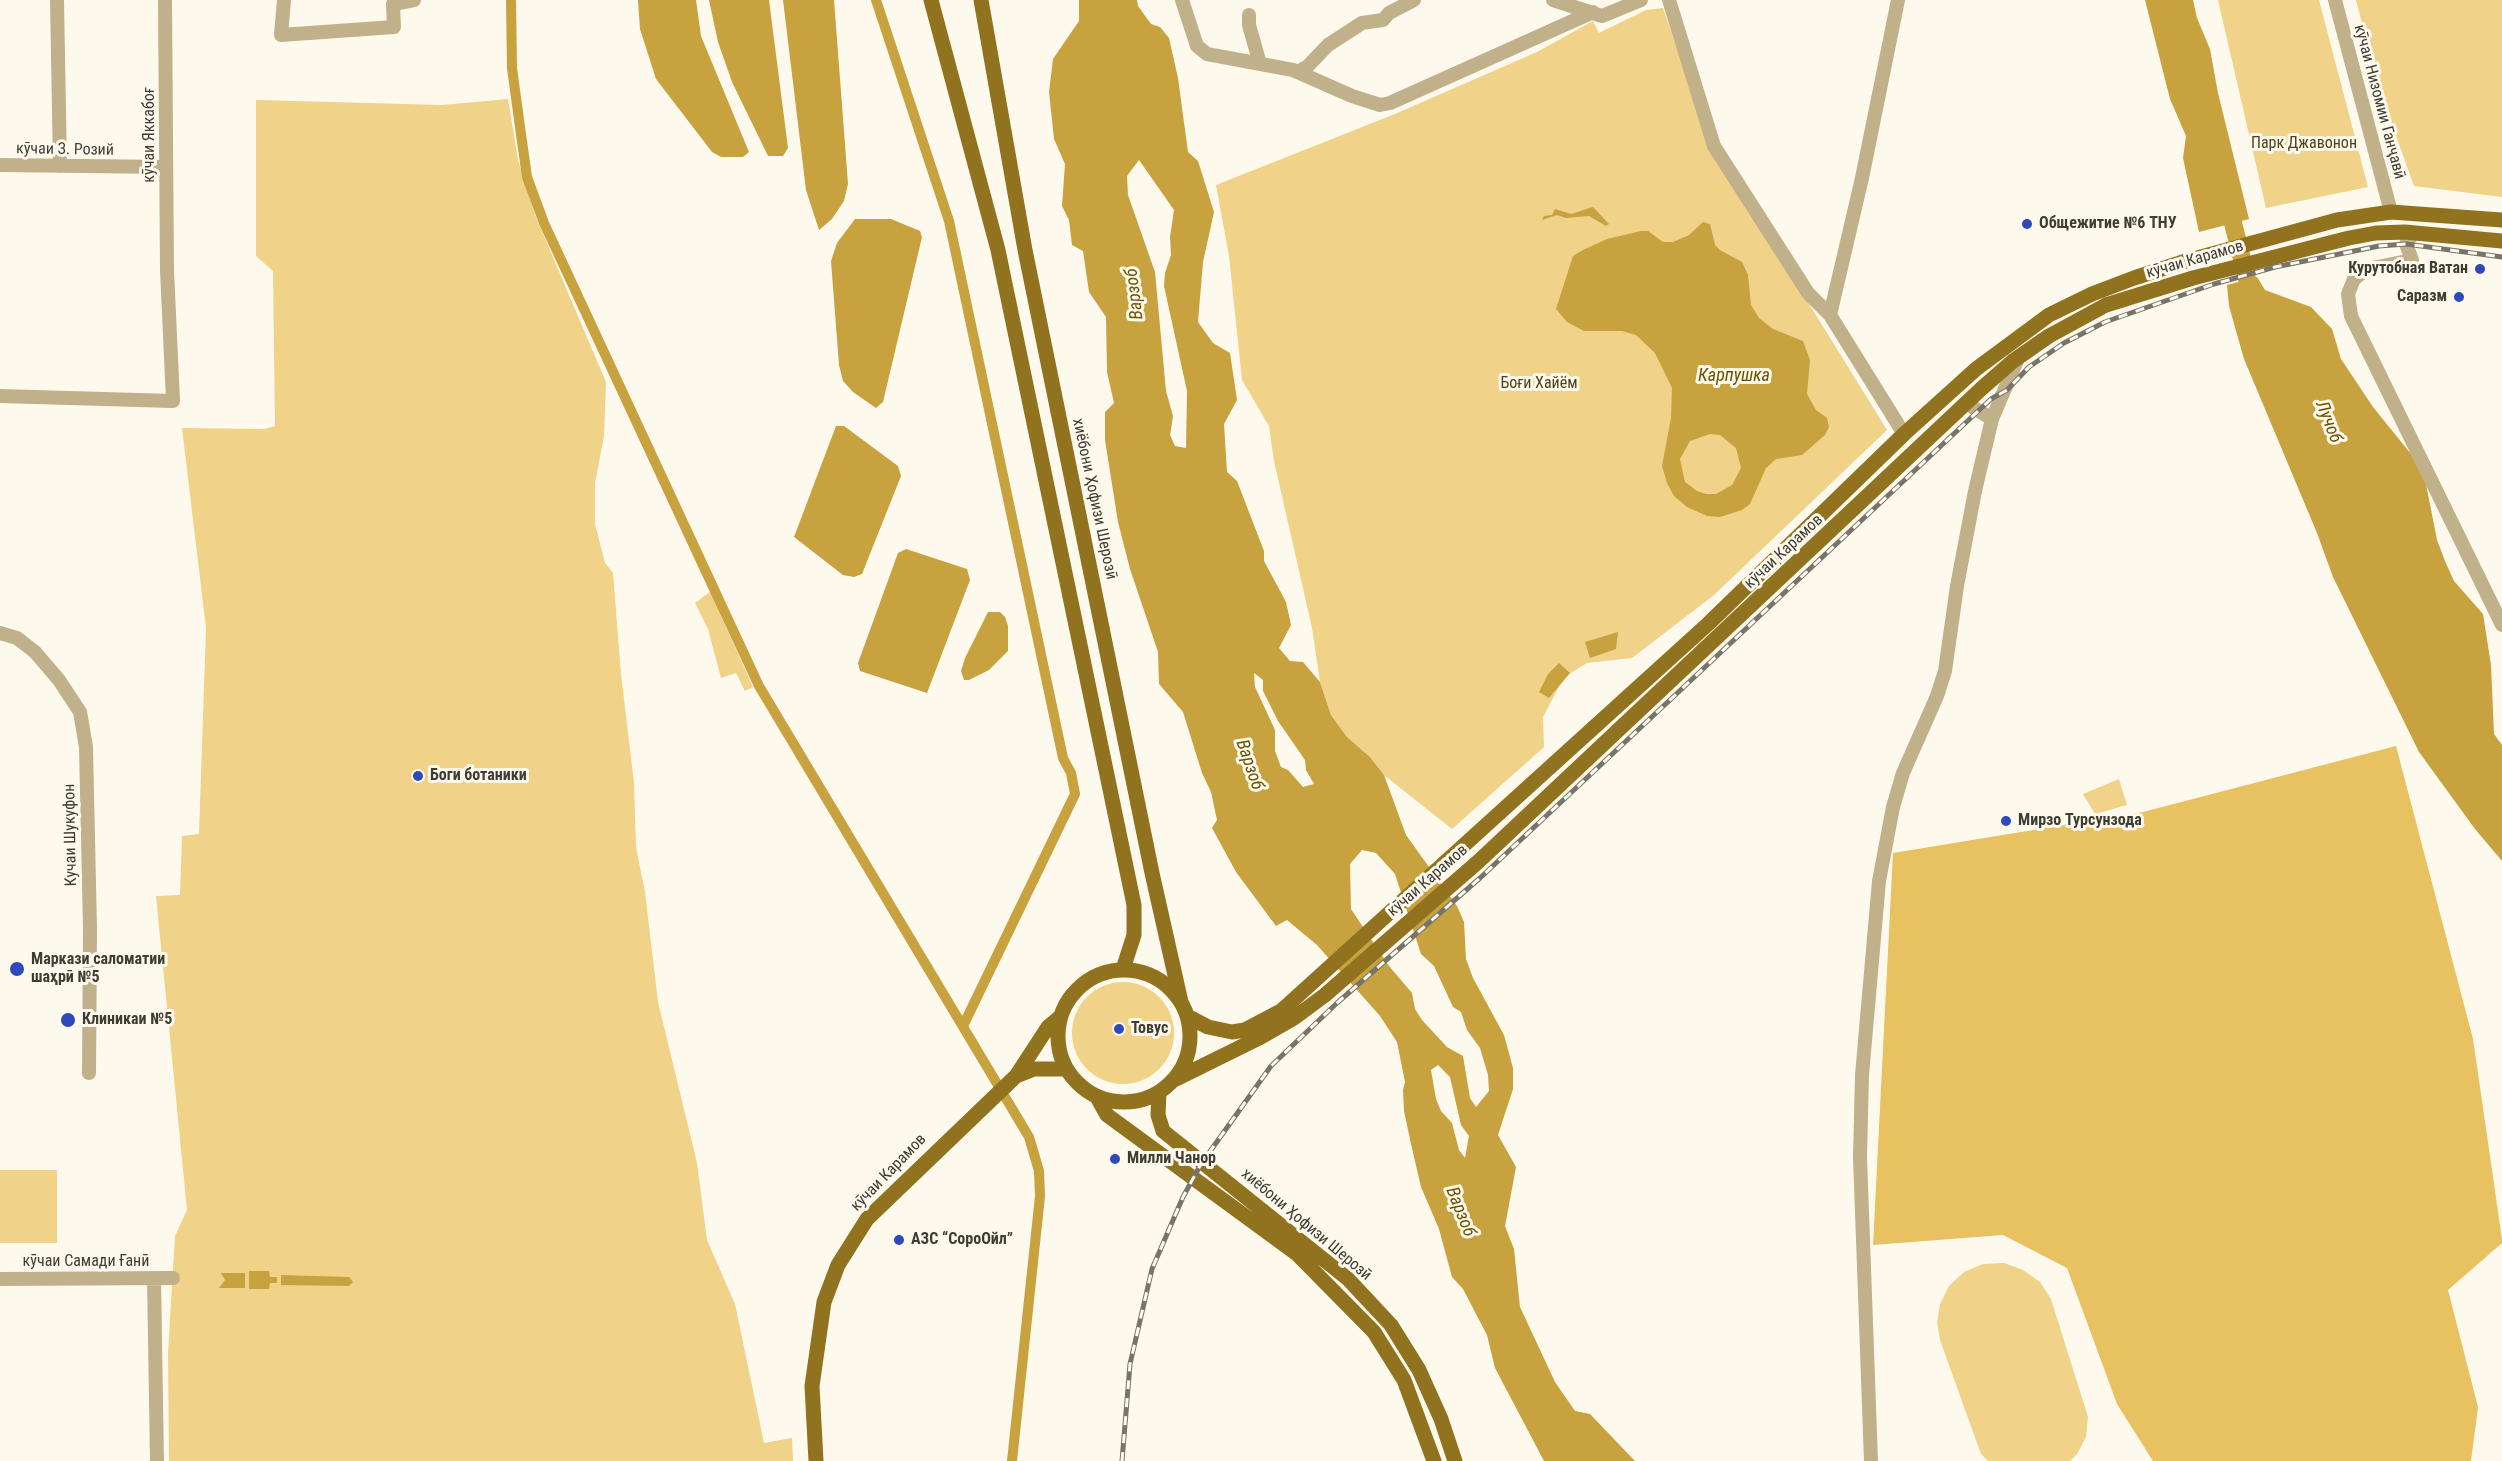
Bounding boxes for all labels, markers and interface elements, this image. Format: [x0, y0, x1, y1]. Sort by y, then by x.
street label: кӯчаи Низомии Ганҷавӣ [2349, 23, 2409, 181]
street label: кӯчаи Яккабоғ [140, 87, 160, 183]
park label: Парк Джавонон [2251, 134, 2357, 154]
street label: кӯчаи З. Розий [16, 140, 114, 160]
place label: Общежитие №6 ТНУ [2039, 214, 2176, 234]
marker: Общежитие №6 ТНУ [2020, 217, 2034, 231]
street label: кӯчаи Карамов [2144, 237, 2246, 283]
place label: Курутобная Ватан [2348, 259, 2468, 279]
marker: Курутобная Ватан [2473, 262, 2487, 276]
water label: Варзоб [1121, 267, 1149, 321]
place label: Саразм [2397, 287, 2447, 307]
marker: Саразм [2452, 290, 2466, 304]
water label: Карпушка [1698, 365, 1770, 387]
park label: Боғи Хайём [1500, 374, 1578, 394]
water label: Лучоб [2310, 398, 2346, 446]
street label: хиёбони Ҳофизи Шерозӣ [1068, 417, 1120, 581]
street label: кӯчаи Карамов [1741, 511, 1827, 593]
water label: Варзоб [1230, 737, 1268, 793]
place label: Боги ботаники [430, 766, 527, 786]
marker: Боги ботаники [411, 769, 425, 783]
street label: Кучаи Шукуфон [61, 784, 81, 886]
place label: Мирзо Турсунзода [2018, 811, 2142, 831]
marker: Мирзо Турсунзода [1999, 814, 2013, 828]
street label: кӯчаи Карамов [1384, 841, 1472, 921]
place label: Маркази саломатии шаҳрӣ №5 [31, 950, 165, 988]
marker: Маркази саломатии шаҳрӣ №5 [8, 960, 26, 978]
place label: Клиникаи №5 [82, 1010, 172, 1030]
marker: Клиникаи №5 [59, 1011, 77, 1029]
place label: Товус [1131, 1019, 1168, 1039]
marker: Товус [1112, 1022, 1126, 1036]
street label: кӯчаи Карамов [847, 1130, 931, 1216]
place label: Милли Чанор [1127, 1149, 1216, 1169]
marker: Милли Чанор [1108, 1152, 1122, 1166]
street label: хиёбони Ҳофизи Шерозӣ [1237, 1165, 1375, 1285]
water label: Варзоб [1440, 1184, 1480, 1240]
place label: АЗС “СороОйл” [911, 1230, 1013, 1250]
marker: АЗС “СороОйл” [892, 1233, 906, 1247]
street label: кӯчаи Самади Ғанӣ [23, 1252, 149, 1272]

